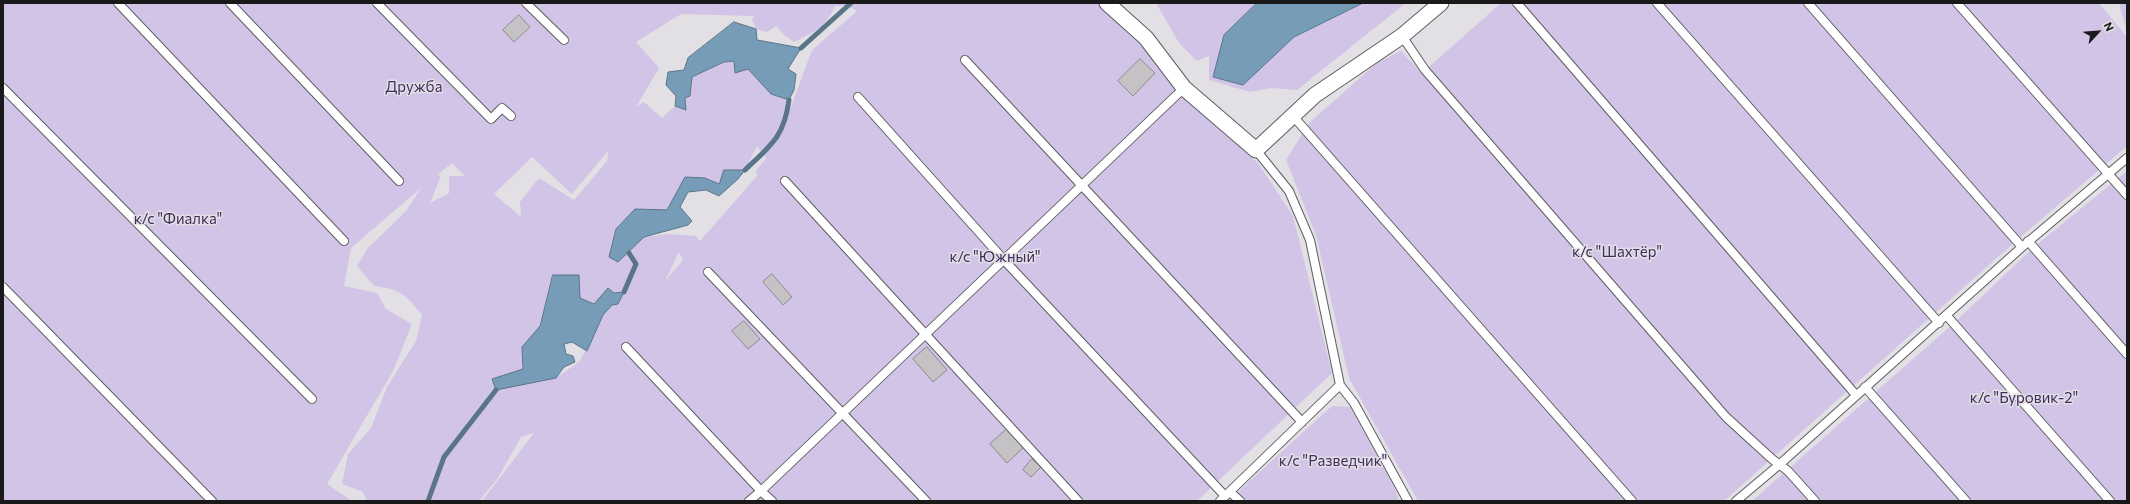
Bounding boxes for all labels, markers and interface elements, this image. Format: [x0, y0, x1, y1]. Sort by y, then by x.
north arrow [2078, 12, 2118, 52]
text: N [2102, 20, 2117, 33]
park label: Дружба [386, 78, 442, 96]
park label: к/с "Фиалка" [134, 210, 222, 228]
park label: к/с "Шахтёр" [1572, 243, 1662, 261]
park label: к/с "Южный" [949, 248, 1041, 266]
park label: к/с "Буровик-2" [1970, 389, 2078, 407]
park label: к/с "Разведчик" [1279, 452, 1387, 470]

